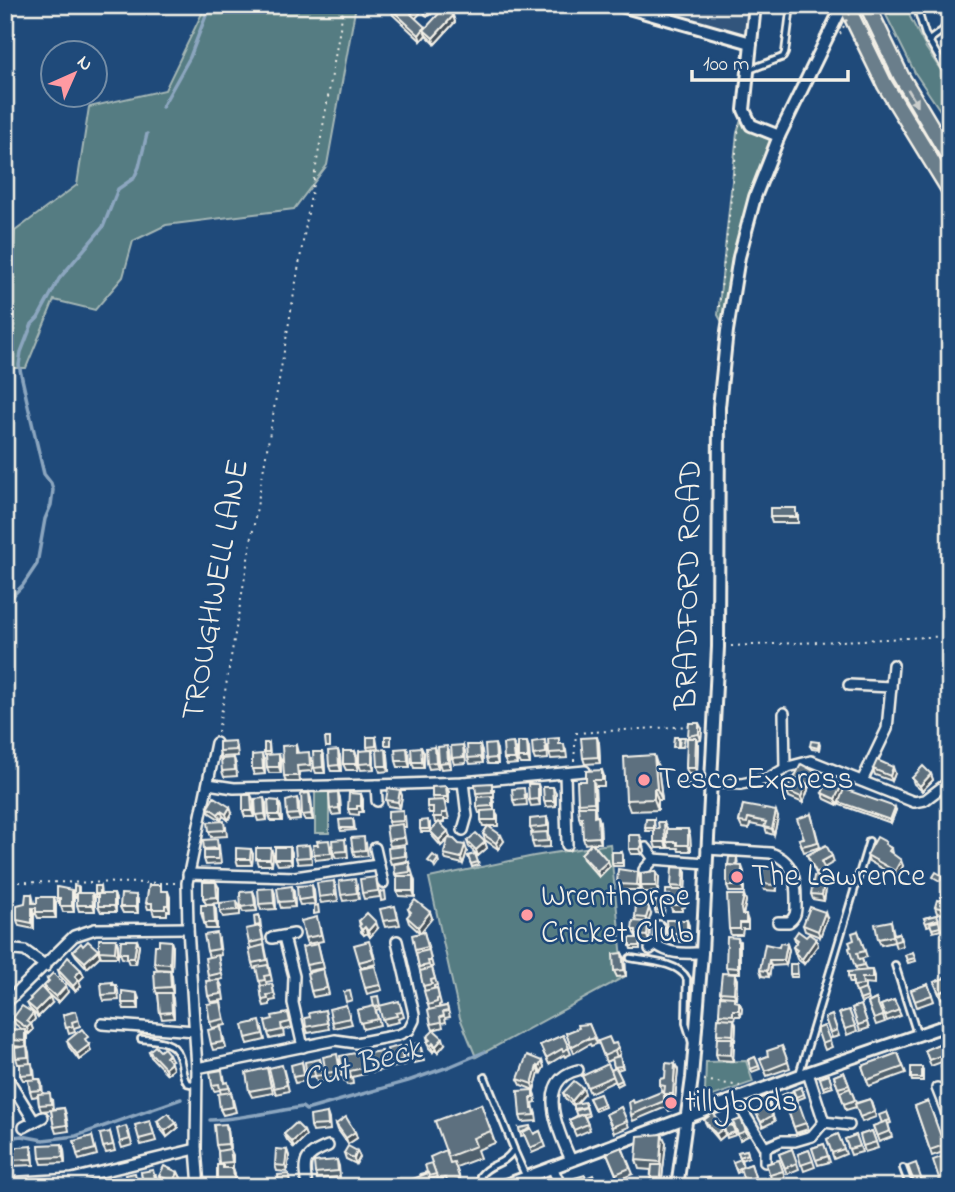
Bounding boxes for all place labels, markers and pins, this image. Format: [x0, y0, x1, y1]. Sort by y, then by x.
place label: Tesco Express [658, 757, 854, 804]
marker: Tesco Express [636, 772, 652, 788]
place label: The Lawrence [751, 854, 926, 901]
marker: The Lawrence [729, 869, 745, 885]
place label: Wrenthorpe Cricket Club [541, 874, 694, 958]
marker: Wrenthorpe Cricket Club [519, 907, 535, 923]
place label: tillybods [685, 1080, 798, 1127]
marker: tillybods [663, 1095, 679, 1111]

